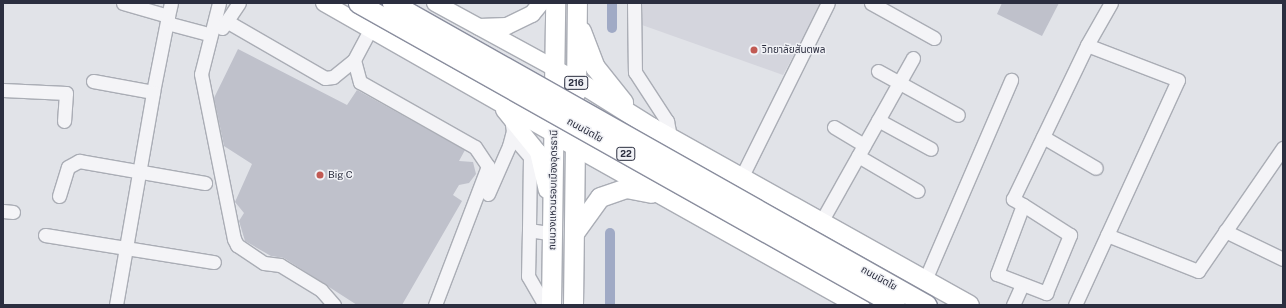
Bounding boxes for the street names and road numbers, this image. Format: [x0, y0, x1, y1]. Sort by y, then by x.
road number: 216 [564, 76, 588, 90]
street label: ถนนนิตโย [565, 115, 605, 145]
street label: ถนนวงแหวนรอบเมืองอุดรธานี [546, 130, 560, 250]
road number: 22 [616, 147, 636, 161]
street label: ถนนนิตโย [859, 263, 899, 293]

